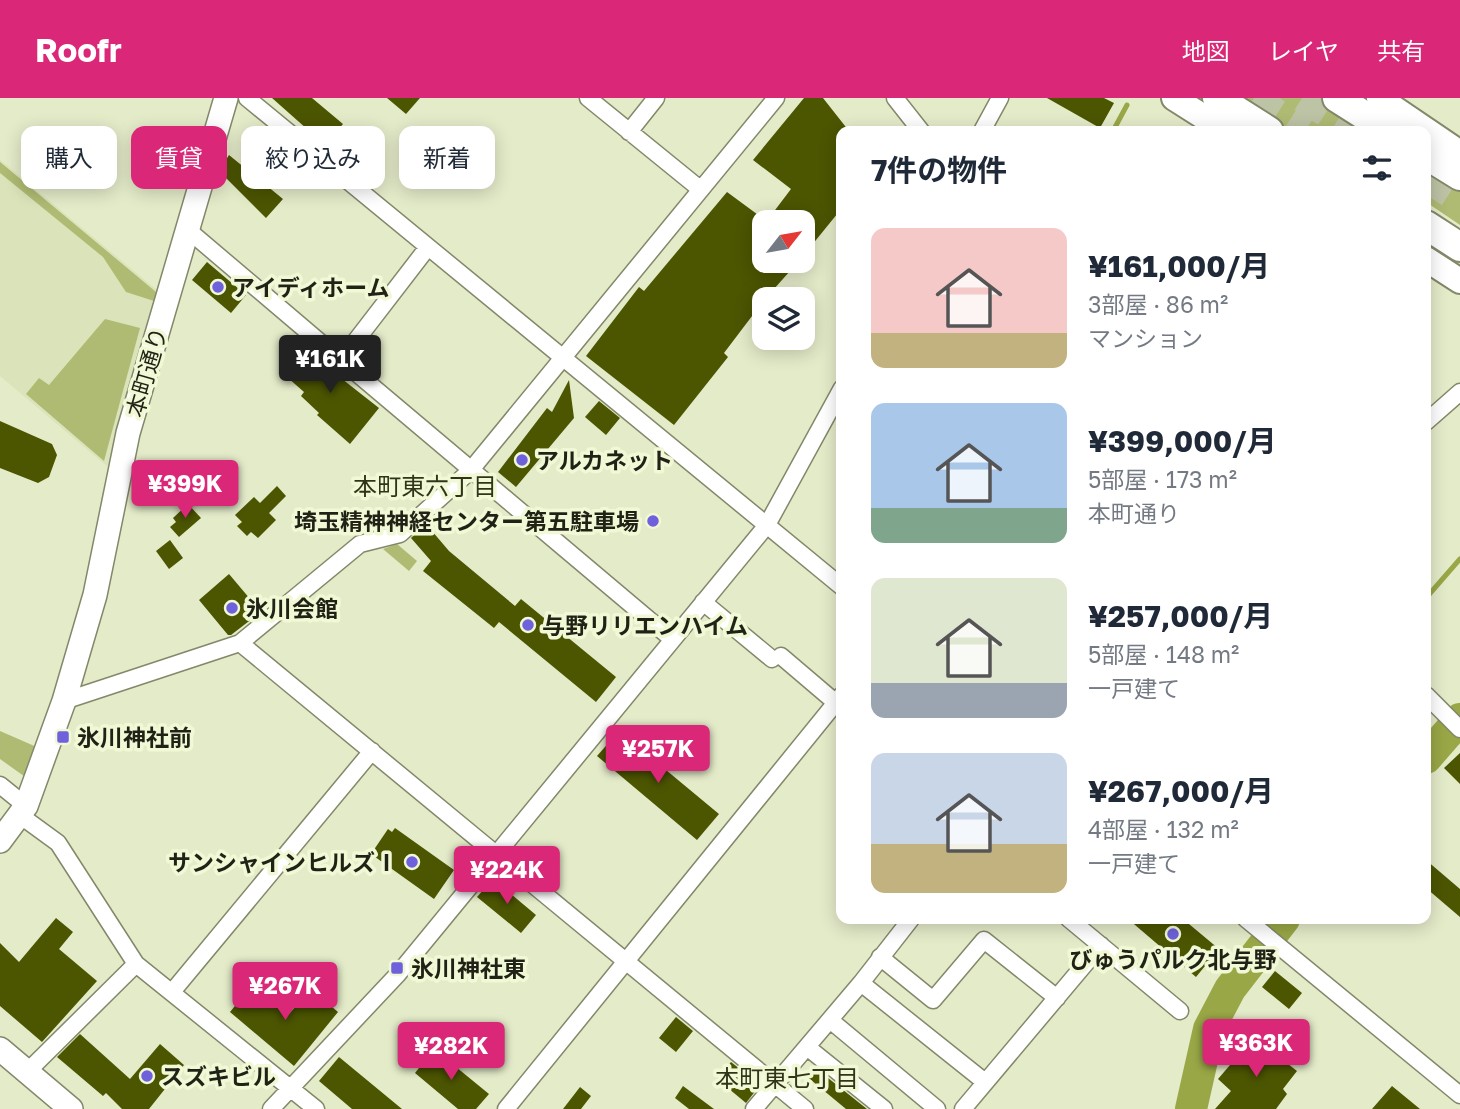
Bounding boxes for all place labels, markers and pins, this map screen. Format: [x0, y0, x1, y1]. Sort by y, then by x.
place label: アイディホーム [232, 273, 390, 301]
marker: アイディホーム [210, 279, 226, 295]
pin: ¥161K [281, 336, 379, 395]
place label: アルカネット [536, 446, 673, 474]
marker: アルカネット [514, 452, 530, 468]
pin: ¥399K [136, 460, 234, 520]
place label: 埼玉精神神経センター第五駐車場 [294, 507, 639, 535]
marker: 埼玉精神神経センター第五駐車場 [645, 513, 661, 529]
place label: 氷川会館 [246, 594, 338, 622]
marker: 氷川会館 [224, 600, 240, 616]
place label: 与野リリエンハイム [542, 611, 748, 639]
marker: 与野リリエンハイム [520, 617, 536, 633]
place label: 氷川神社前 [77, 723, 192, 751]
pin: ¥257K [609, 726, 707, 785]
marker: 氷川神社前 [55, 729, 71, 745]
pin: ¥224K [458, 846, 556, 906]
place label: サンシャインヒルズⅠ [168, 848, 398, 876]
marker: サンシャインヒルズⅠ [404, 854, 420, 870]
marker: びゅうパルク北与野 [1165, 926, 1181, 942]
place label: びゅうパルク北与野 [1070, 945, 1277, 973]
place label: 氷川神社東 [411, 954, 526, 982]
marker: 氷川神社東 [389, 960, 405, 976]
pin: ¥267K [236, 962, 334, 1022]
pin: ¥363K [1207, 1020, 1305, 1079]
pin: ¥282K [402, 1023, 500, 1082]
place label: スズキビル [161, 1062, 276, 1090]
marker: スズキビル [139, 1068, 155, 1084]

